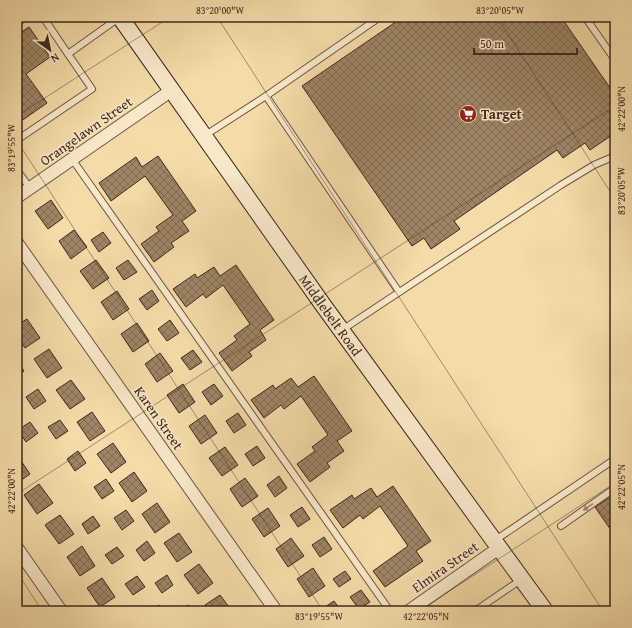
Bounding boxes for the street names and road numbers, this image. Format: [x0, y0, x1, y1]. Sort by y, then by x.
street label: Orangelawn Street [36, 92, 136, 170]
street label: Middlebelt Road [294, 270, 367, 360]
street label: Karen Street [130, 382, 188, 454]
street label: Elmira Street [408, 537, 482, 597]

